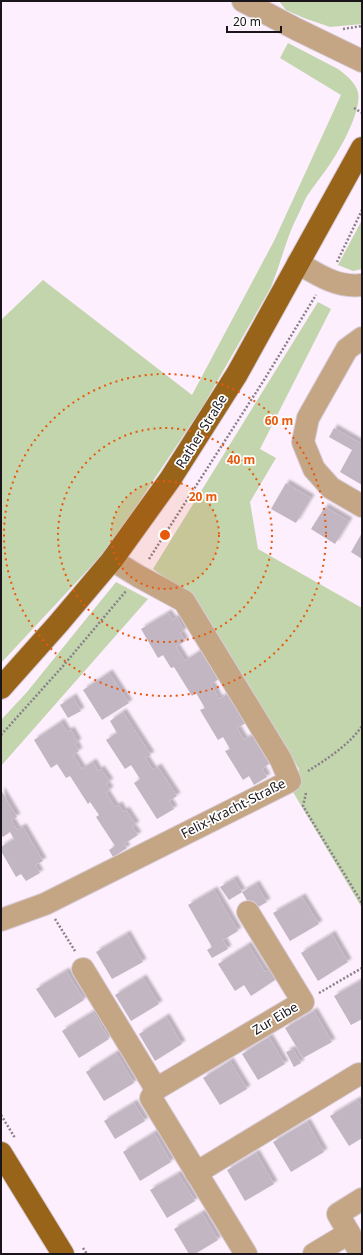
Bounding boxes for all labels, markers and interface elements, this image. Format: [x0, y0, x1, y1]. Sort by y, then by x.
scale bar [227, 8, 281, 34]
text: 20 m [233, 13, 261, 30]
street label: Rather Straße [171, 391, 231, 471]
text: 60 m [265, 412, 293, 429]
text: 40 m [227, 451, 255, 468]
text: 20 m [189, 488, 217, 505]
centre of rings [158, 528, 172, 542]
street label: Felix-Kracht-Straße [178, 774, 288, 842]
street label: Zur Eibe [249, 997, 301, 1039]

